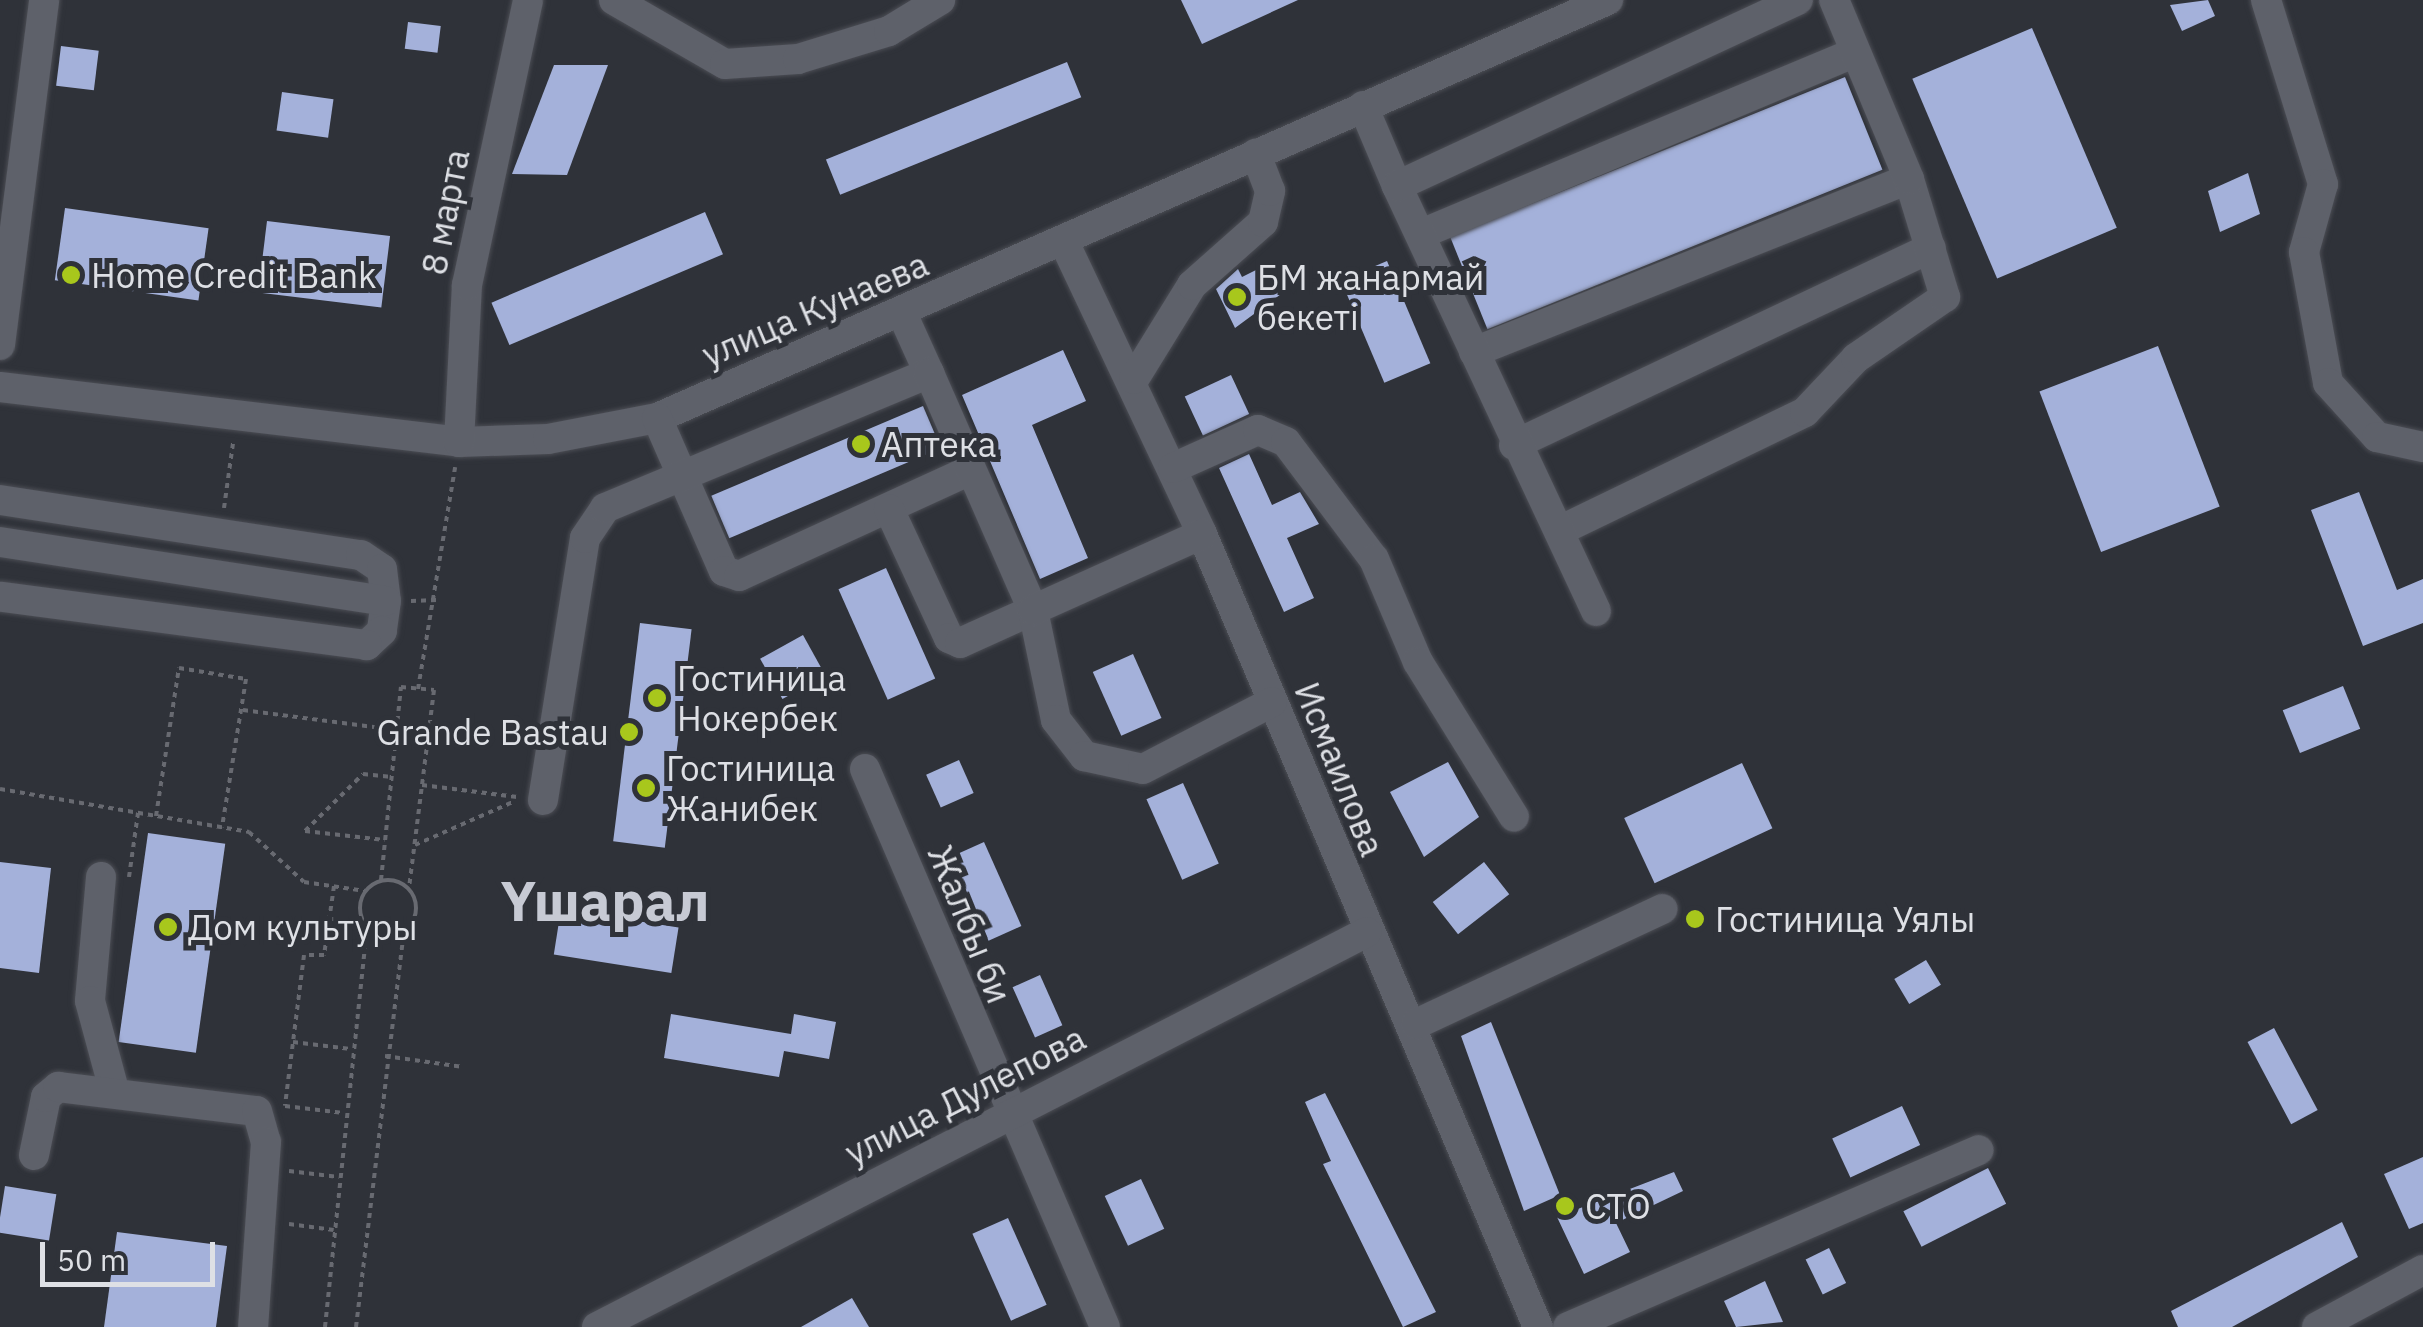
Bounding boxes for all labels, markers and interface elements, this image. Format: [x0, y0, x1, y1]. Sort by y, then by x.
street label: 8 марта [412, 146, 478, 278]
street label: улица Кунаева [696, 242, 934, 376]
place label: Home Credit Bank [91, 254, 376, 296]
place label: БМ жанармай бекеті [1257, 256, 1484, 338]
marker: Home Credit Bank [60, 264, 82, 286]
marker: БМ жанармай бекеті [1226, 286, 1248, 308]
place label: Аптека [881, 423, 996, 465]
marker: Аптека [850, 433, 872, 455]
place label: Гостиница Нокербек [677, 657, 846, 739]
street label: Исмаилова [1286, 676, 1394, 862]
marker: Гостиница Нокербек [646, 687, 668, 709]
place label: Grande Bastau [376, 711, 609, 753]
marker: Grande Bastau [618, 721, 640, 743]
place label: Гостиница Жанибек [666, 747, 835, 829]
marker: Гостиница Жанибек [635, 777, 657, 799]
street label: Жалбы би [919, 839, 1021, 1009]
district label: Үшарал [501, 868, 709, 934]
place label: Гостиница Уялы [1715, 898, 1975, 940]
place label: Дом культуры [188, 906, 418, 948]
marker: Гостиница Уялы [1684, 908, 1706, 930]
marker: Дом культуры [157, 916, 179, 938]
street label: улица Дулепова [838, 1016, 1092, 1174]
place label: СТО [1585, 1185, 1651, 1227]
marker: СТО [1554, 1195, 1576, 1217]
scale bar [45, 1222, 220, 1284]
text: 50 m [57, 1240, 126, 1279]

